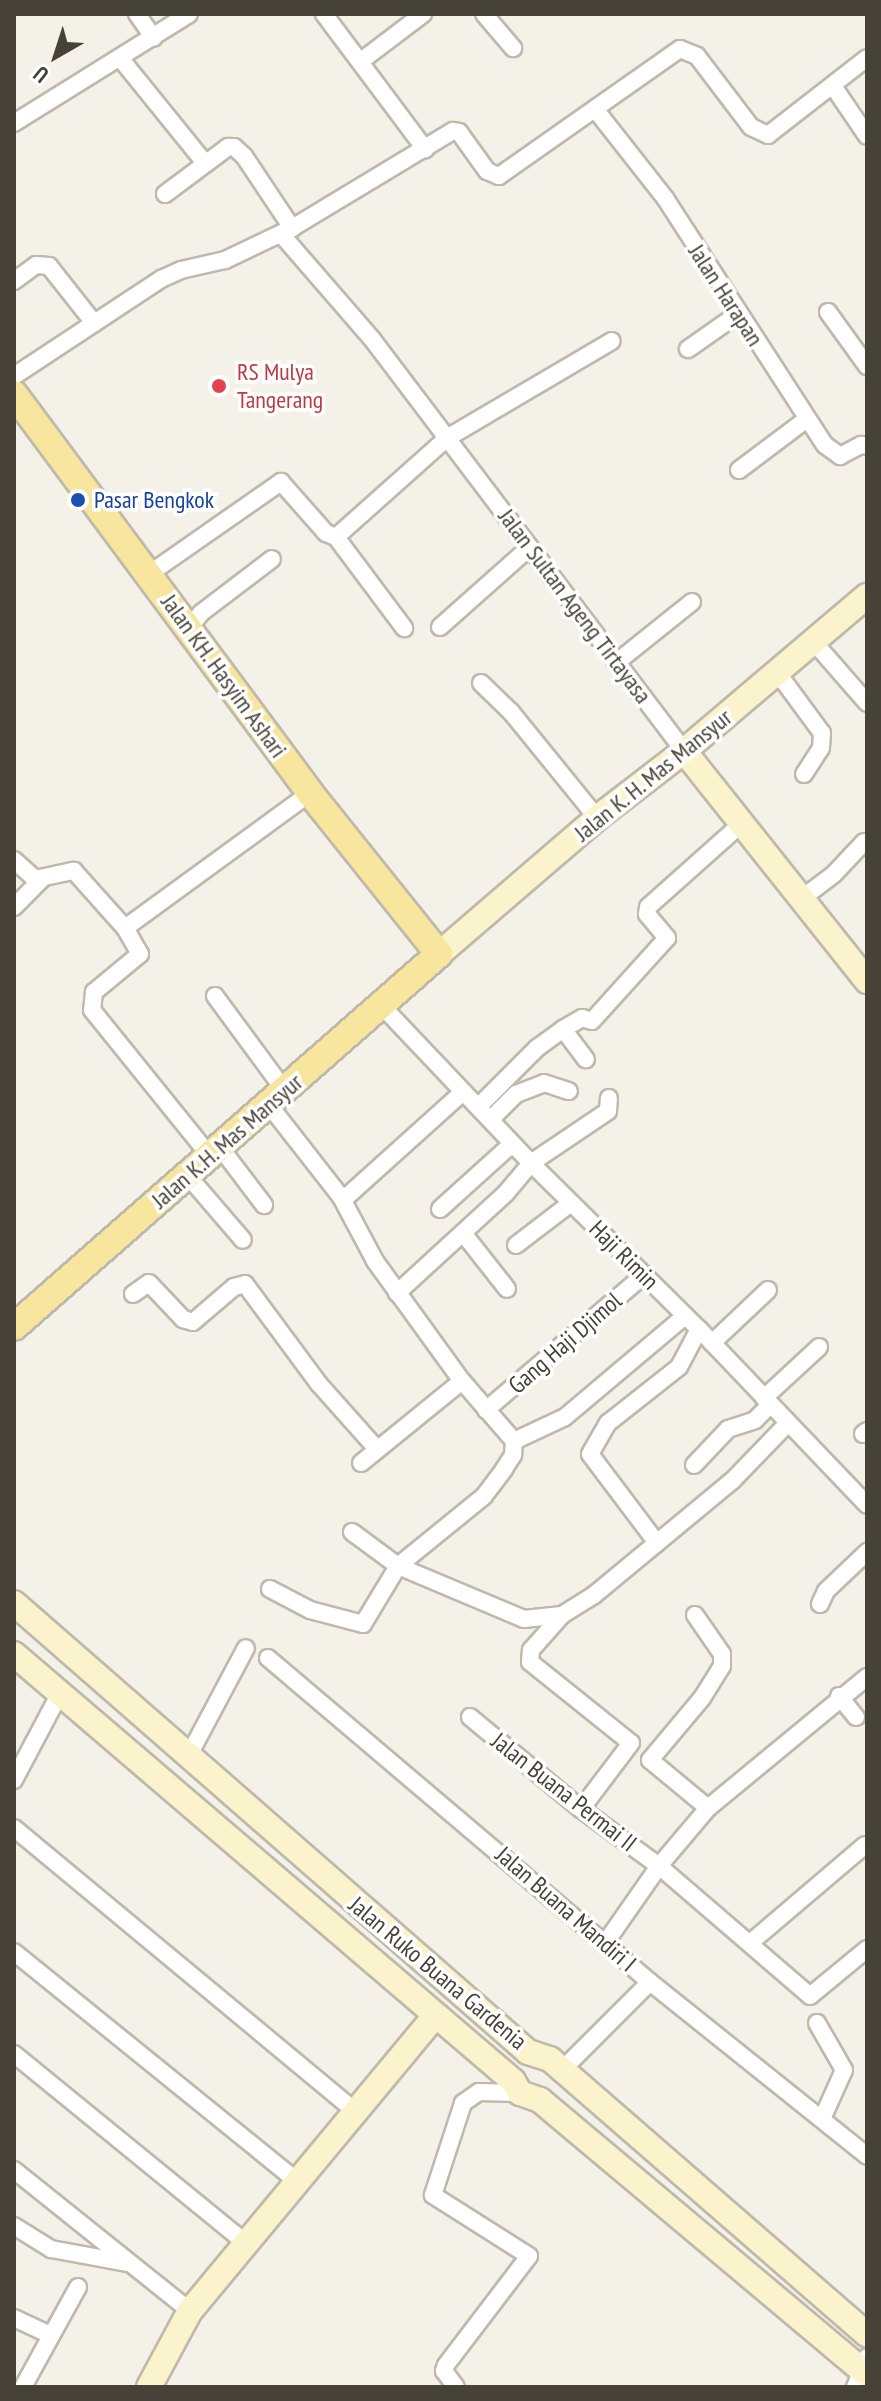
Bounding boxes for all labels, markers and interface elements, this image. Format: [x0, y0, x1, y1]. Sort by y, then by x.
north arrow [16, 16, 96, 96]
text: U [28, 60, 54, 89]
street label: Jalan Harapan [682, 239, 770, 351]
place label: RS Mulya Tangerang [237, 358, 323, 414]
marker: RS Mulya Tangerang [208, 375, 230, 397]
place label: Pasar Bengkok [94, 486, 214, 514]
marker: Pasar Bengkok [69, 491, 87, 509]
street label: Jalan Sultan Ageng Tirtayasa [492, 503, 658, 709]
street label: Jalan KH. Hasyim Ashari [154, 588, 294, 764]
street label: Jalan K. H. Mas Mansyur [567, 702, 739, 848]
street label: Jalan K.H. Mas Mansyur [145, 1067, 309, 1215]
street label: Haji Rimin [583, 1214, 665, 1296]
street label: Gang Haji Djimol [503, 1286, 627, 1400]
street label: Jalan Buana Permai II [486, 1726, 642, 1858]
street label: Jalan Buana Mandiri I [490, 1840, 642, 1978]
street label: Jalan Ruko Buana Gardenia [343, 1890, 533, 2056]

